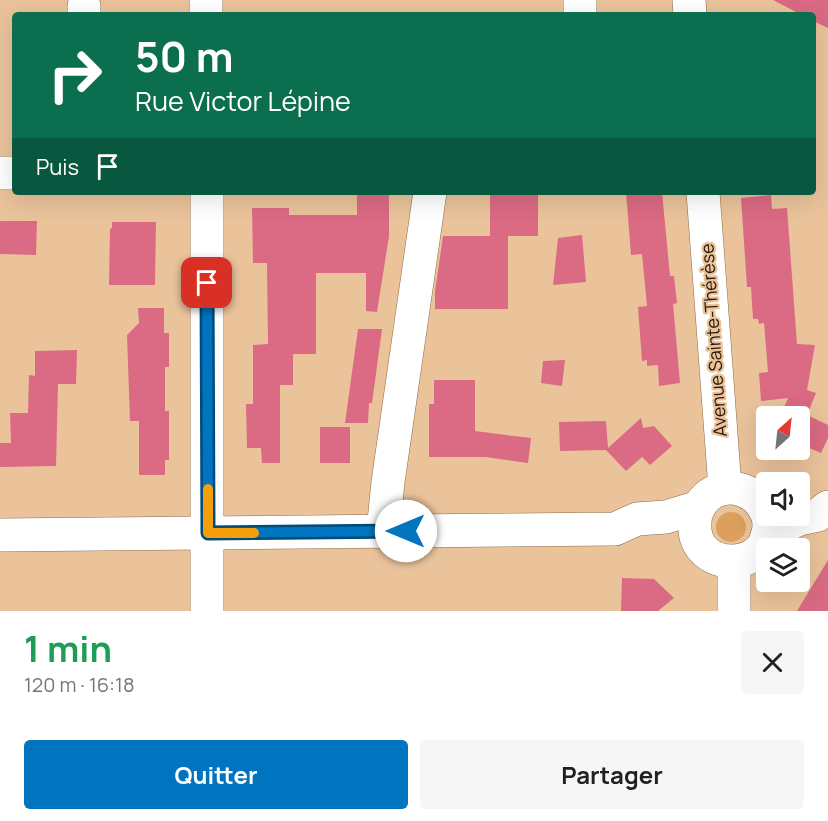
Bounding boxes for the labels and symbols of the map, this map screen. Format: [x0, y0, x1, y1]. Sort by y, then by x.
street label: Avenue Sainte-Thérèse [694, 243, 732, 437]
pin [181, 257, 232, 308]
north arrow [756, 406, 810, 460]
position arrow [374, 499, 438, 563]

